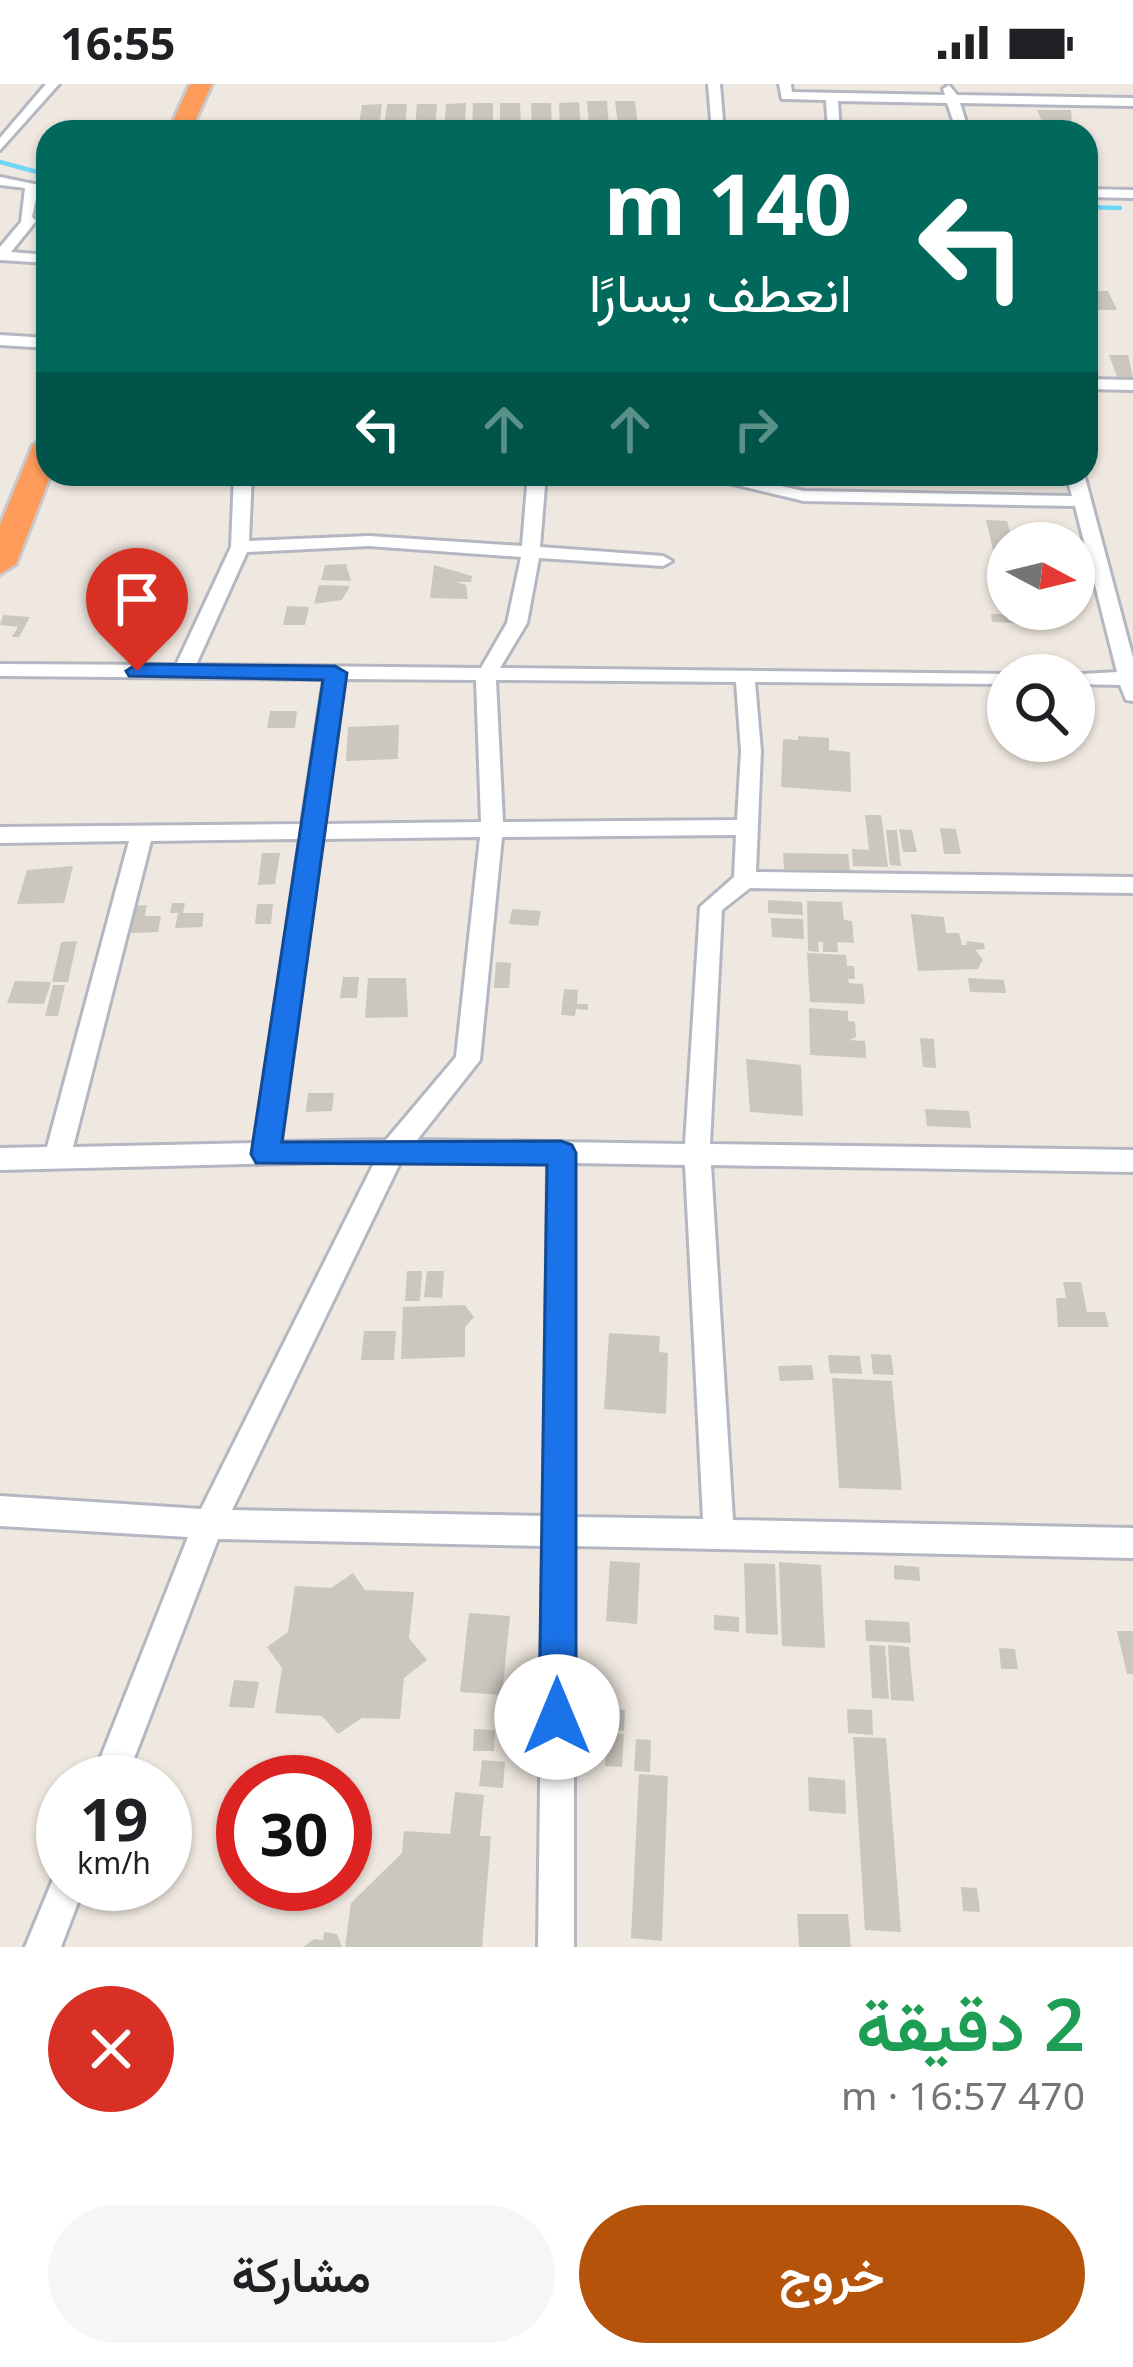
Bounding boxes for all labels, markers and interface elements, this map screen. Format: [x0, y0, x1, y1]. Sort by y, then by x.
text: 16:55 [60, 12, 176, 73]
text: 140 m [604, 145, 852, 260]
icon: left [894, 168, 1050, 324]
text: انعطف يسارًا [589, 254, 852, 328]
icon: left [345, 396, 411, 462]
icon: ahead [471, 396, 537, 462]
icon: ahead [597, 396, 663, 462]
icon: right [723, 396, 789, 462]
north arrow [987, 522, 1095, 630]
map controls [987, 522, 1095, 762]
pin [86, 548, 188, 671]
icon: arrive [104, 566, 170, 632]
button: search [987, 654, 1095, 762]
position arrow [494, 1654, 620, 1780]
speed limit sign: 30 [216, 1755, 372, 1911]
text: 19 [80, 1777, 148, 1859]
text: km/h [77, 1842, 151, 1883]
text: 2 دقيقة [856, 1974, 1085, 2072]
button: close [48, 1986, 174, 2112]
text: 470 m · 16:57 [841, 2068, 1085, 2121]
button: مشاركة [48, 2205, 555, 2343]
button: خروج [579, 2205, 1085, 2343]

